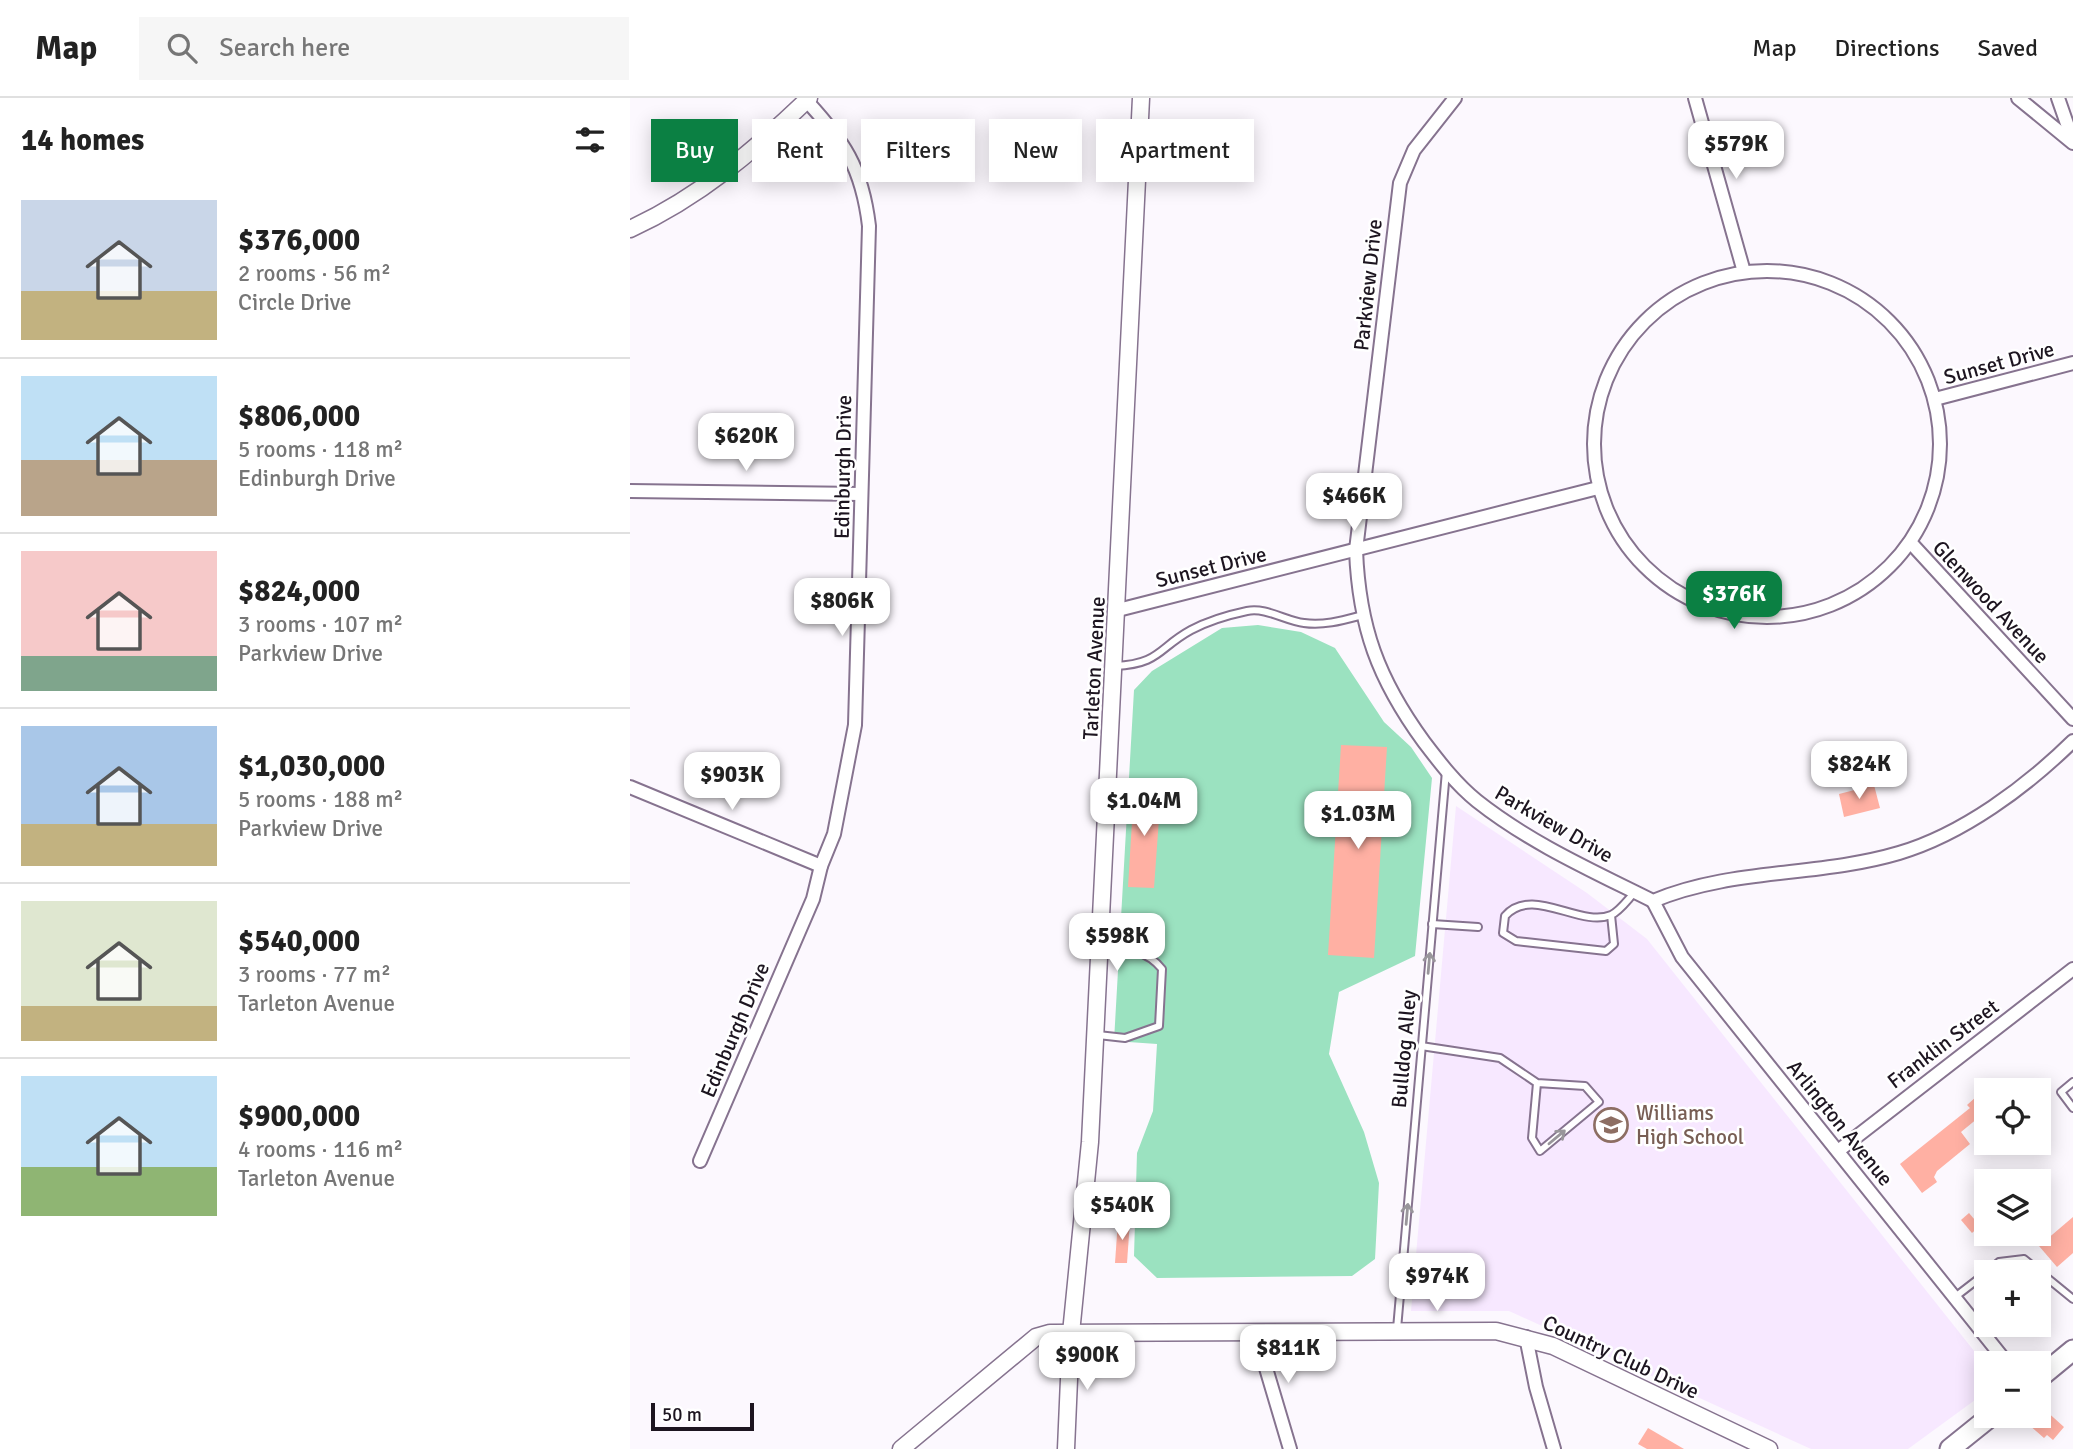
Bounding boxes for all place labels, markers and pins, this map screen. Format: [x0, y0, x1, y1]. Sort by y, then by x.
pin: $579K [1687, 122, 1785, 181]
pin: $620K [697, 414, 795, 473]
pin: $466K [1305, 474, 1403, 533]
pin: $376K [1685, 572, 1783, 631]
pin: $806K [793, 578, 891, 638]
pin: $824K [1810, 742, 1908, 801]
pin: $903K [683, 752, 781, 812]
pin: $1.04M [1087, 778, 1201, 838]
pin: $1.03M [1301, 792, 1415, 851]
pin: $598K [1068, 914, 1166, 973]
place label: Williams High School [1636, 1100, 1744, 1150]
school or university icon: Williams High School [1592, 1106, 1630, 1144]
pin: $540K [1073, 1182, 1171, 1242]
pin: $974K [1388, 1254, 1486, 1313]
pin: $811K [1239, 1326, 1337, 1385]
pin: $900K [1038, 1332, 1136, 1392]

